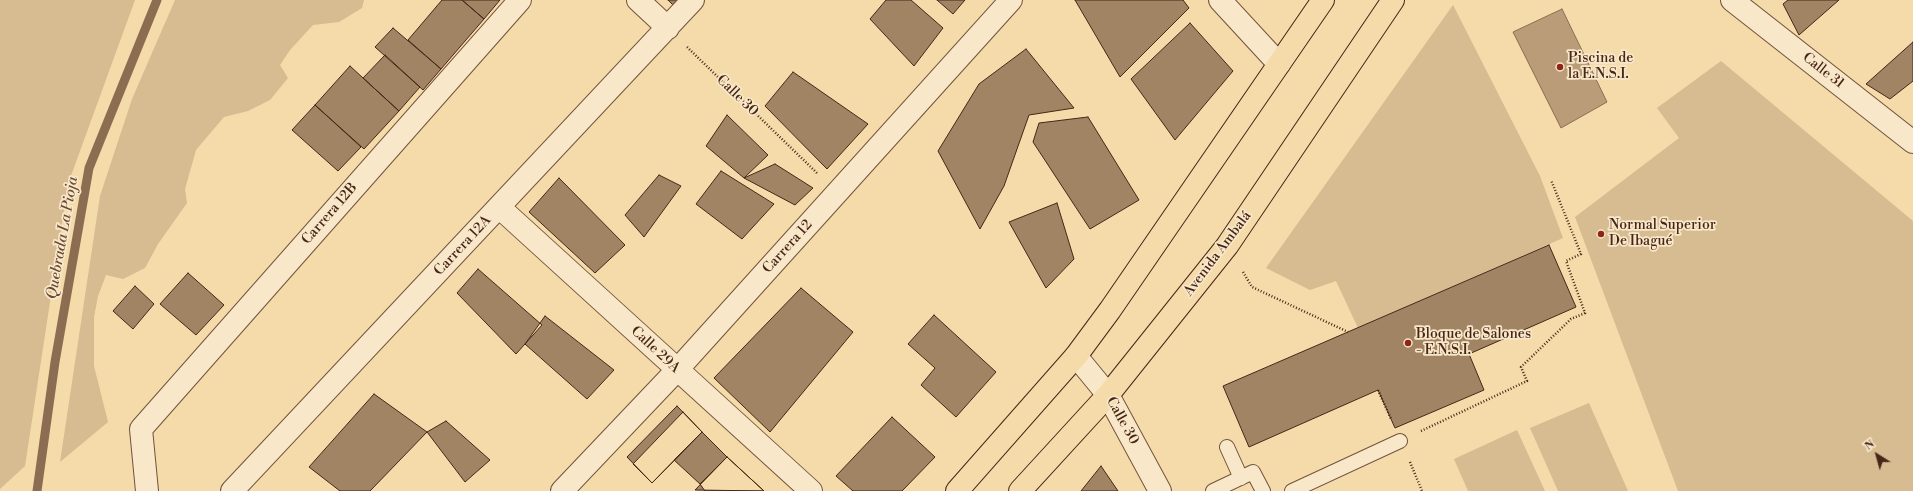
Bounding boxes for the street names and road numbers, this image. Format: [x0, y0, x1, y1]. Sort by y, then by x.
street label: Calle 31 [1799, 49, 1847, 93]
street label: Calle 30 [712, 72, 762, 120]
street label: Carrera 12B [299, 180, 361, 248]
street label: Avenida Ambalá [1181, 208, 1255, 300]
street label: Carrera 12A [431, 213, 495, 279]
street label: Carrera 12 [760, 217, 816, 277]
street label: Calle 29A [627, 323, 683, 377]
street label: Calle 30 [1102, 394, 1142, 448]

